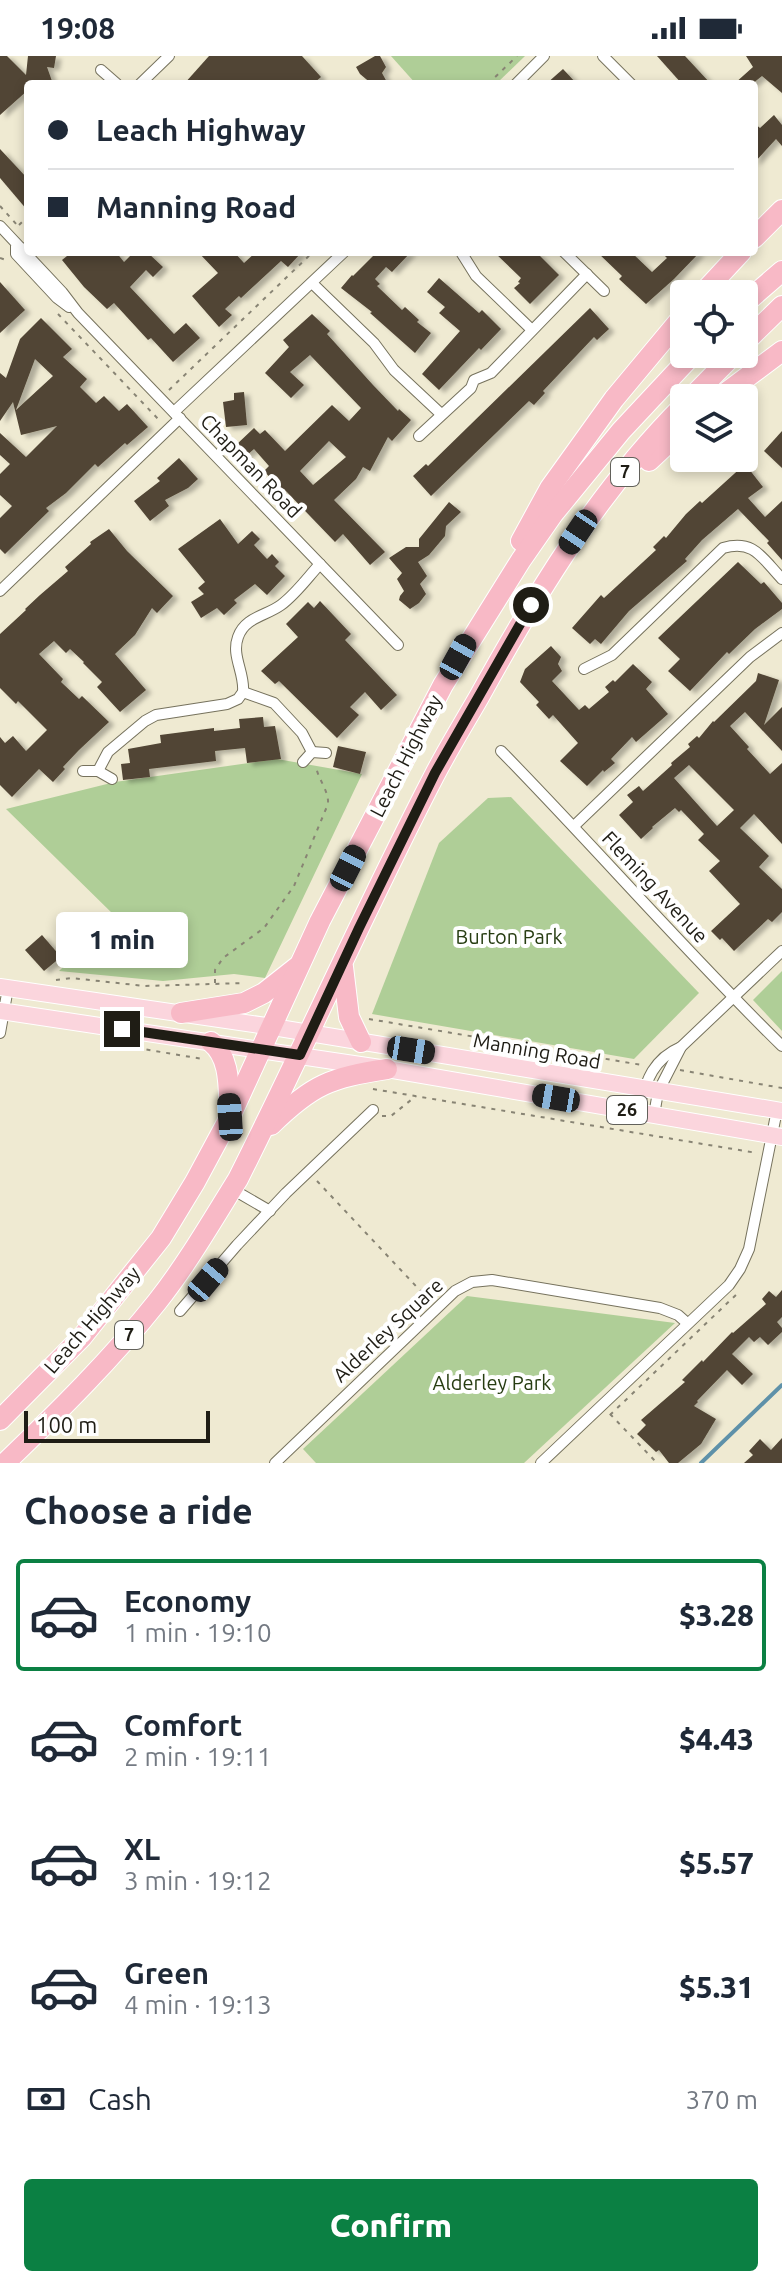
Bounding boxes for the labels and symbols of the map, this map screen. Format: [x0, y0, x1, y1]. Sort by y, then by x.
street label: Chapman Road [196, 409, 307, 522]
road number: 7 [611, 458, 639, 486]
car [555, 505, 601, 559]
route start [513, 587, 549, 623]
car [436, 630, 480, 684]
street label: Leach Highway [365, 691, 446, 821]
street label: Fleming Avenue [598, 826, 713, 947]
car [326, 841, 370, 895]
callout: 1 min [56, 913, 188, 969]
park label: Burton Park [456, 925, 562, 948]
route end [104, 1011, 140, 1047]
street label: Manning Road [472, 1028, 603, 1073]
car [385, 1034, 437, 1066]
car [530, 1082, 582, 1114]
car [216, 1092, 244, 1142]
road number: 26 [607, 1096, 647, 1124]
car [183, 1254, 233, 1306]
street label: Leach Highway [39, 1261, 144, 1378]
street label: Alderley Square [328, 1273, 447, 1386]
road number: 7 [115, 1321, 143, 1349]
park label: Alderley Park [433, 1371, 551, 1394]
scale bar [24, 1407, 210, 1443]

